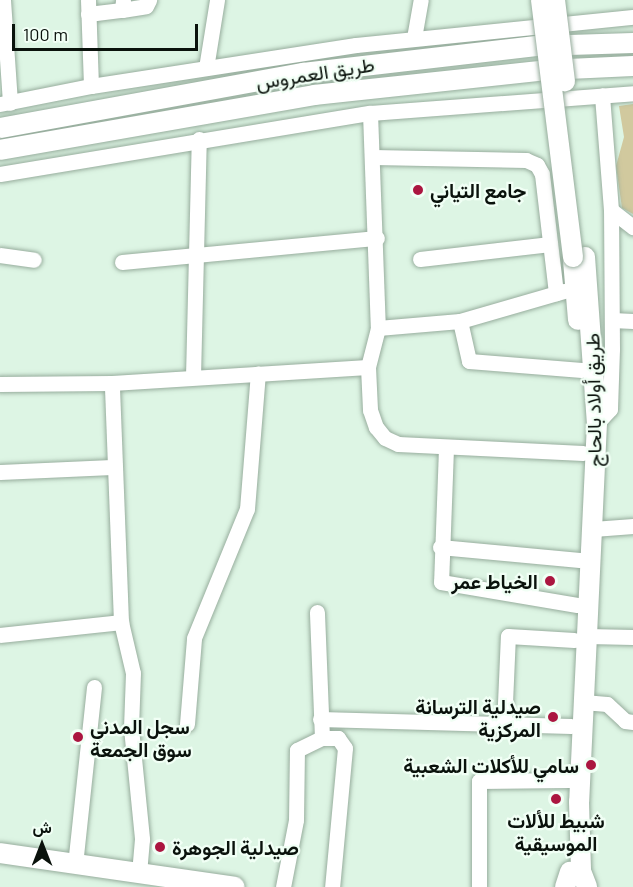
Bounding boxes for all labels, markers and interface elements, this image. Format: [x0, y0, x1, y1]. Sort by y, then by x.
scale bar [15, 12, 201, 50]
text: 100 m [23, 23, 68, 45]
street label: طريق العمروس [254, 52, 376, 94]
place label: جامع التياني [430, 178, 526, 202]
marker: جامع التياني [411, 183, 425, 197]
street label: طريق أولاد بالحاج [580, 333, 606, 467]
place label: الخياط عمر [451, 569, 538, 593]
marker: الخياط عمر [543, 574, 557, 588]
place label: صيدلية الترسانة المركزية [415, 694, 541, 741]
marker: صيدلية الترسانة المركزية [546, 710, 560, 724]
place label: سجل المدني سوق الجمعة [90, 714, 192, 761]
marker: سجل المدني سوق الجمعة [71, 730, 85, 744]
place label: سامي للأكلات الشعبية [403, 753, 579, 777]
marker: سامي للأكلات الشعبية [584, 758, 598, 772]
marker: شبيط للألات الموسيقية [549, 792, 563, 806]
place label: شبيط للألات الموسيقية [507, 808, 605, 855]
north arrow [12, 815, 72, 875]
text: ش [32, 817, 52, 836]
place label: صيدلية الجوهرة [172, 835, 299, 859]
marker: صيدلية الجوهرة [153, 840, 167, 854]

